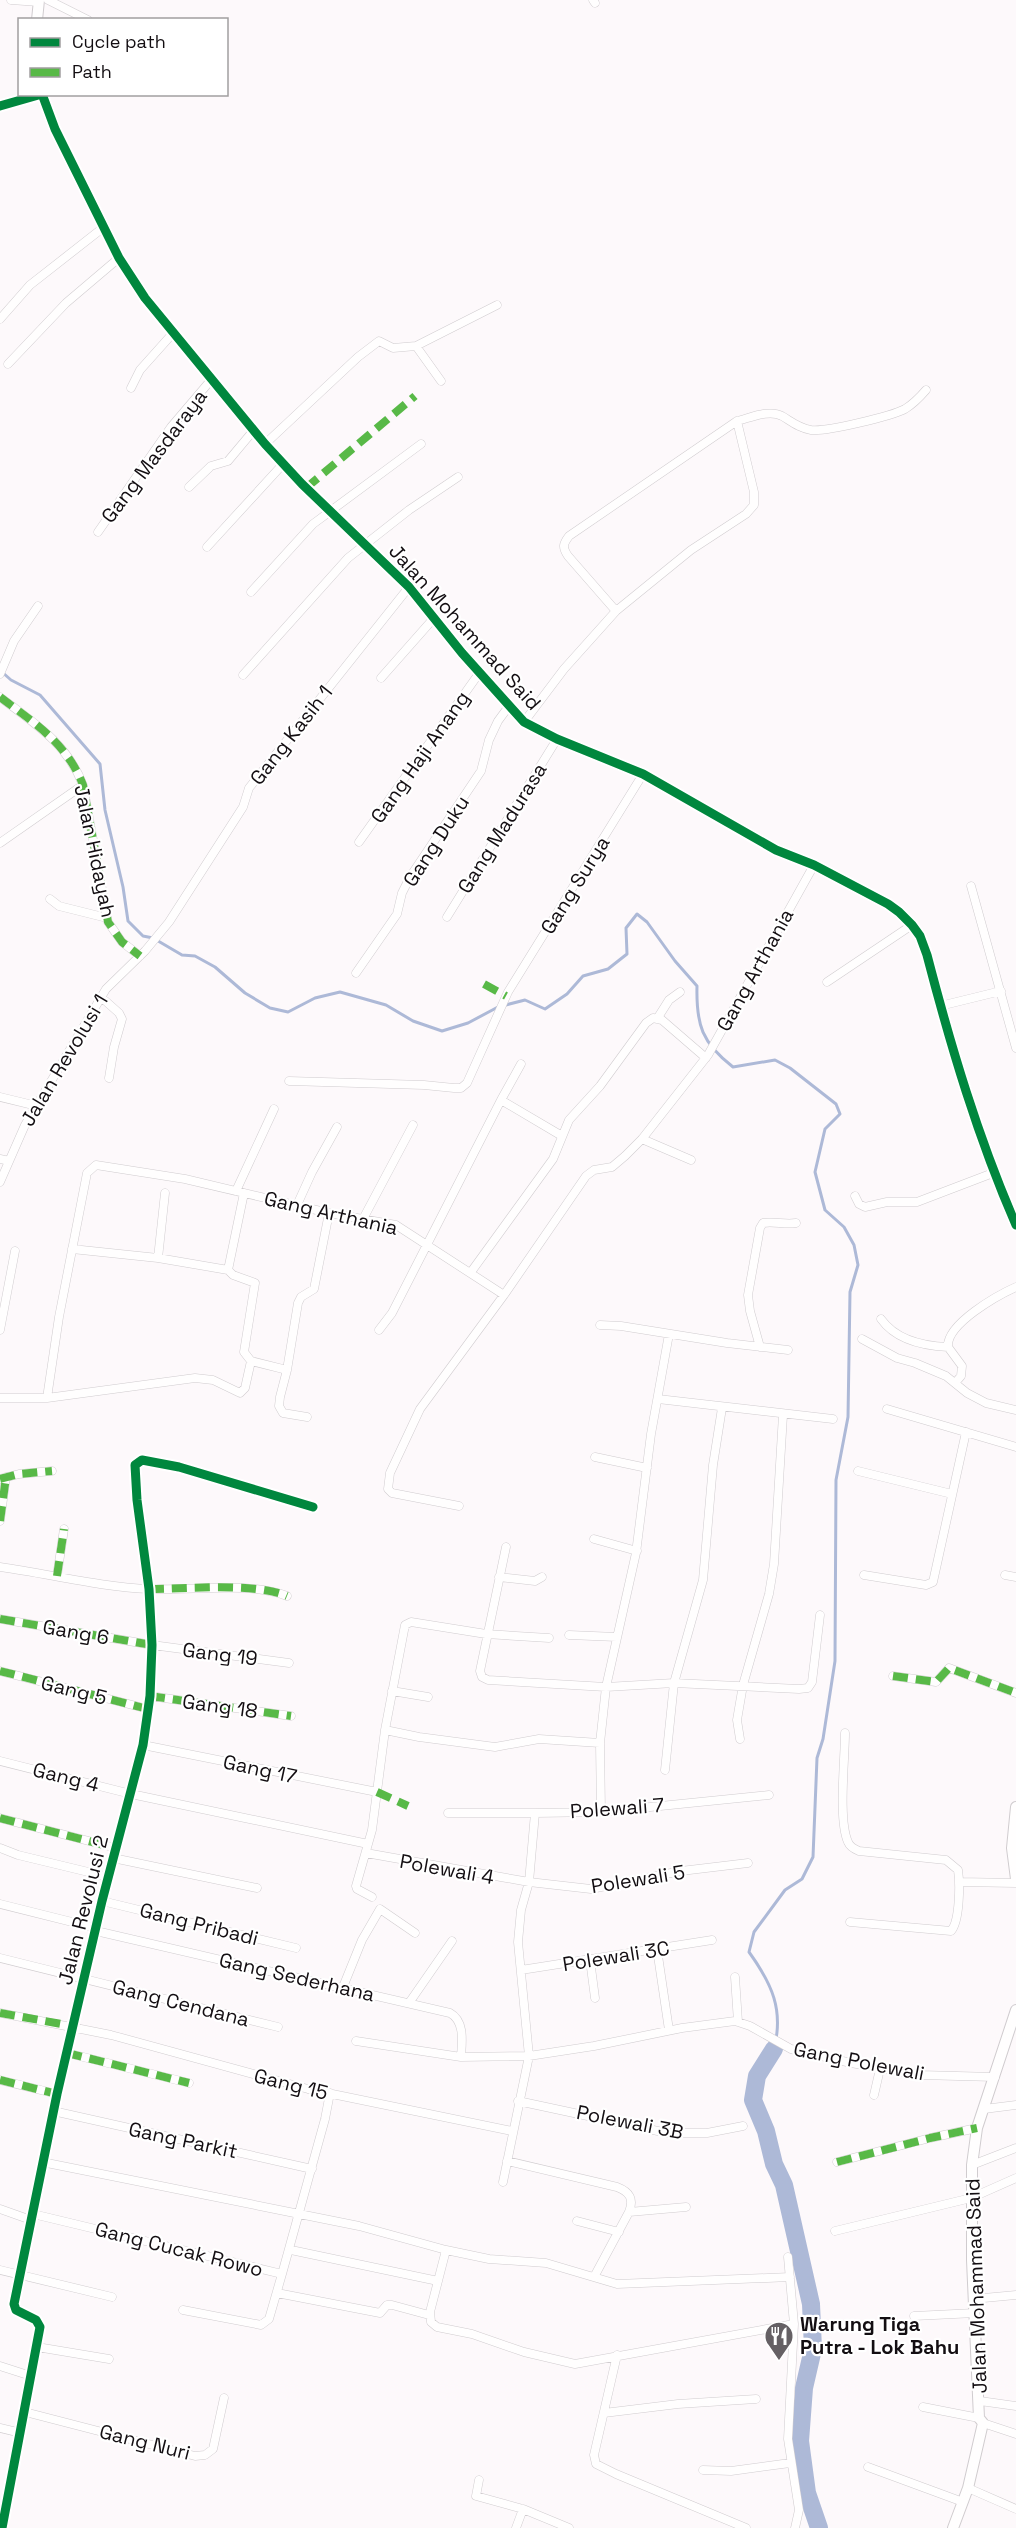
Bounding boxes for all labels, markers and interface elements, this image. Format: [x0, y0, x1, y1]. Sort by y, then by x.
legend [18, 18, 228, 96]
text: Cycle path [72, 30, 166, 53]
text: Path [72, 60, 112, 83]
street label: Gang Masdaraya [95, 384, 213, 528]
street label: Jalan Mohammad Said [383, 538, 547, 716]
street label: Gang Kasih 1 [244, 680, 338, 790]
street label: Gang Haji Anang [365, 686, 475, 828]
street label: Gang Madurasa [451, 758, 553, 898]
street label: Jalan Hidayah [68, 782, 122, 920]
street label: Gang Duku [397, 791, 475, 891]
street label: Gang Surya [535, 831, 615, 939]
street label: Gang Arthania [711, 904, 799, 1036]
street label: Jalan Revolusi 1 [14, 989, 114, 1131]
street label: Gang Arthania [262, 1185, 400, 1241]
street label: Gang 6 [41, 1613, 111, 1651]
street label: Gang 19 [181, 1636, 259, 1672]
street label: Gang 5 [38, 1669, 110, 1711]
street label: Gang 18 [181, 1688, 259, 1724]
street label: Gang 17 [221, 1749, 299, 1789]
street label: Gang 4 [30, 1756, 102, 1798]
street label: Polewali 7 [569, 1792, 665, 1824]
street label: Jalan Revolusi 2 [52, 1833, 114, 1987]
street label: Polewali 4 [398, 1848, 496, 1890]
street label: Polewali 5 [589, 1859, 687, 1899]
street label: Gang Pribadi [137, 1897, 261, 1951]
street label: Polewali 3C [561, 1935, 671, 1977]
street label: Gang Sederhana [217, 1946, 377, 2008]
street label: Gang Cendana [110, 1973, 252, 2033]
street label: Gang Polewali [791, 2036, 927, 2086]
street label: Gang 15 [251, 2062, 331, 2106]
street label: Polewali 3B [574, 2099, 686, 2145]
street label: Gang Parkit [126, 2116, 240, 2164]
street label: Jalan Mohammad Said [959, 2178, 993, 2394]
street label: Gang Cucak Rowo [92, 2216, 266, 2282]
place label: Warung Tiga Putra - Lok Bahu [800, 2311, 959, 2360]
restaurant icon: Warung Tiga Putra - Lok Bahu [763, 2320, 795, 2362]
street label: Gang Nuri [97, 2418, 193, 2466]

